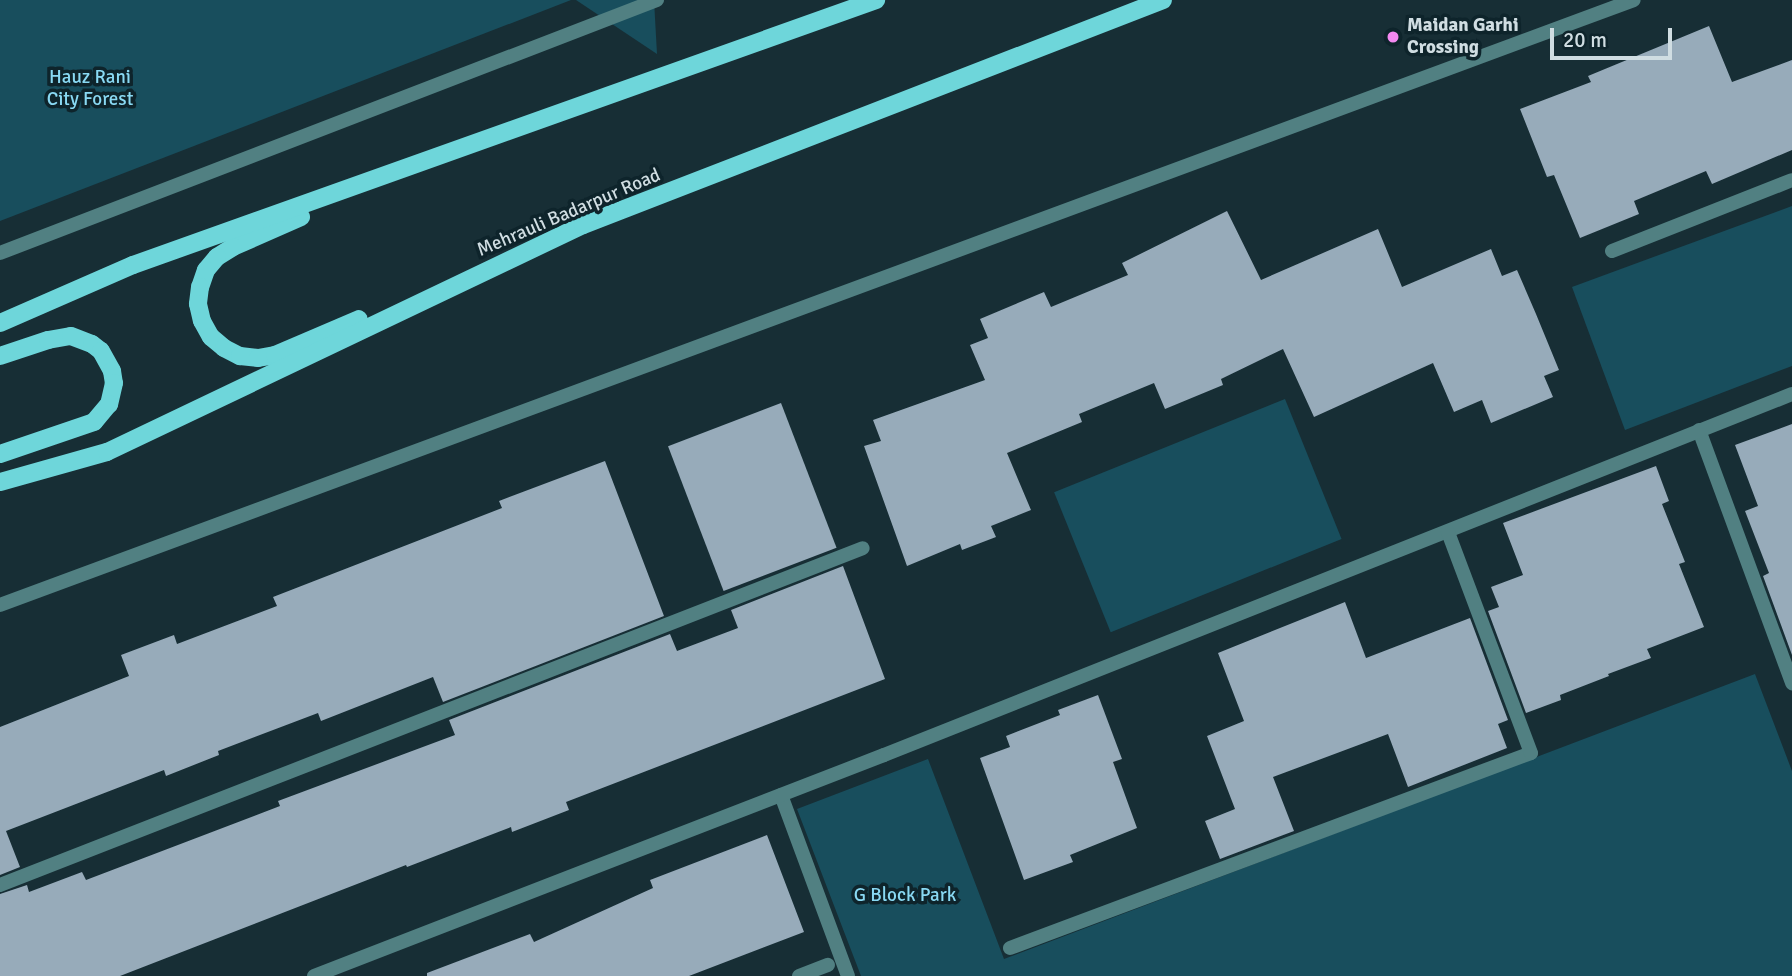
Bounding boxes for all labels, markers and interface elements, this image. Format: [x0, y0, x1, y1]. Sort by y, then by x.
scale bar [1554, 14, 1676, 58]
place label: Maidan Garhi Crossing [1407, 15, 1519, 59]
text: 20 m [1563, 27, 1607, 53]
marker: Maidan Garhi Crossing [1385, 29, 1401, 45]
park label: Hauz Rani City Forest [47, 67, 133, 111]
street label: Mehrauli Badarpur Road [474, 164, 664, 262]
park label: G Block Park [854, 885, 956, 907]

